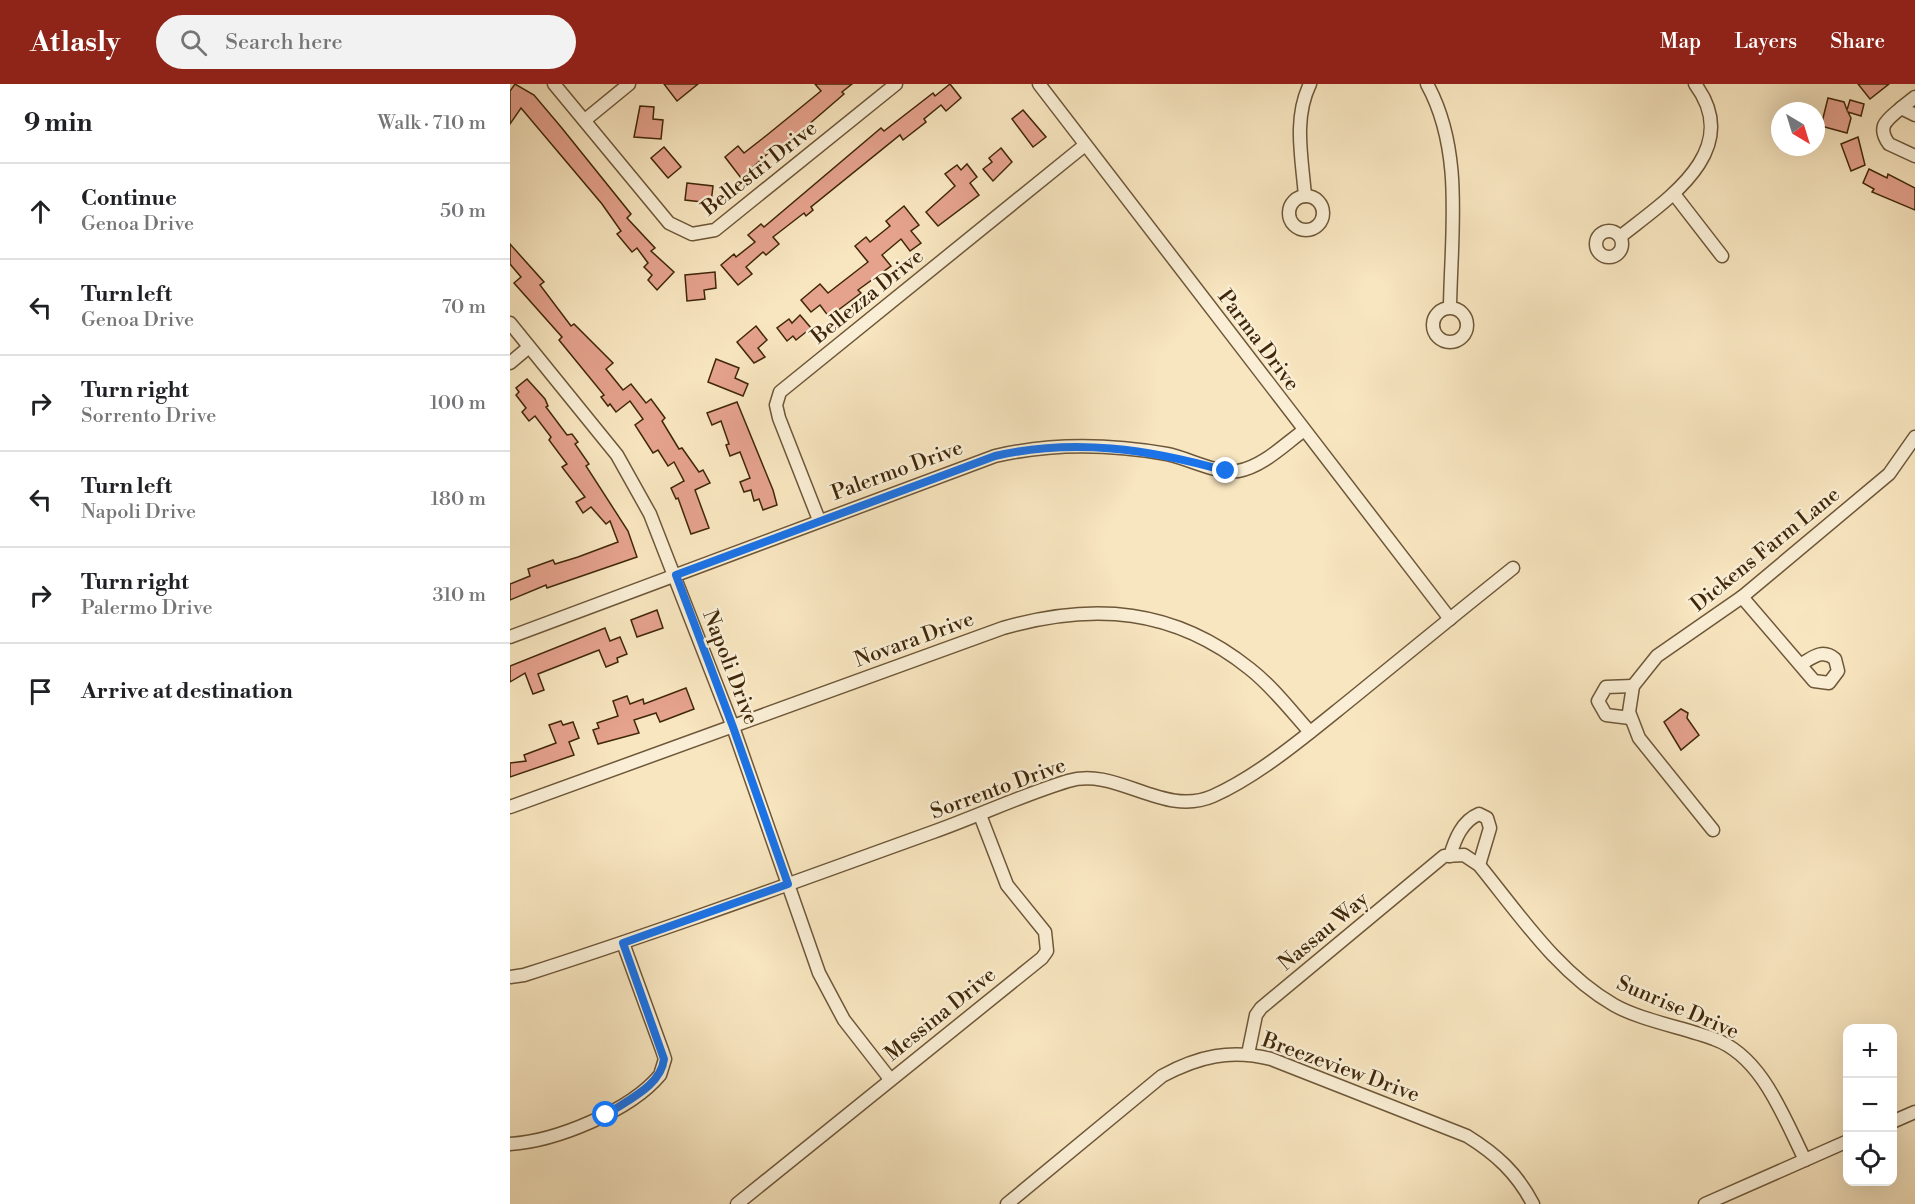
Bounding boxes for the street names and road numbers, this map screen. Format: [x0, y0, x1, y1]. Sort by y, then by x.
street label: Bellestri Drive [696, 116, 823, 223]
street label: Bellezza Drive [805, 244, 929, 351]
street label: Parma Drive [1212, 285, 1305, 396]
street label: Palermo Drive [828, 435, 967, 507]
street label: Dickens Farm Lane [1686, 482, 1845, 618]
street label: Napoli Drive [696, 606, 764, 728]
street label: Novara Drive [851, 606, 978, 674]
street label: Sorrento Drive [927, 752, 1070, 825]
street label: Nassau Way [1273, 886, 1375, 977]
street label: Messina Drive [880, 962, 1001, 1067]
street label: Sunrise Drive [1612, 970, 1743, 1045]
street label: Breezeview Drive [1257, 1027, 1423, 1108]

